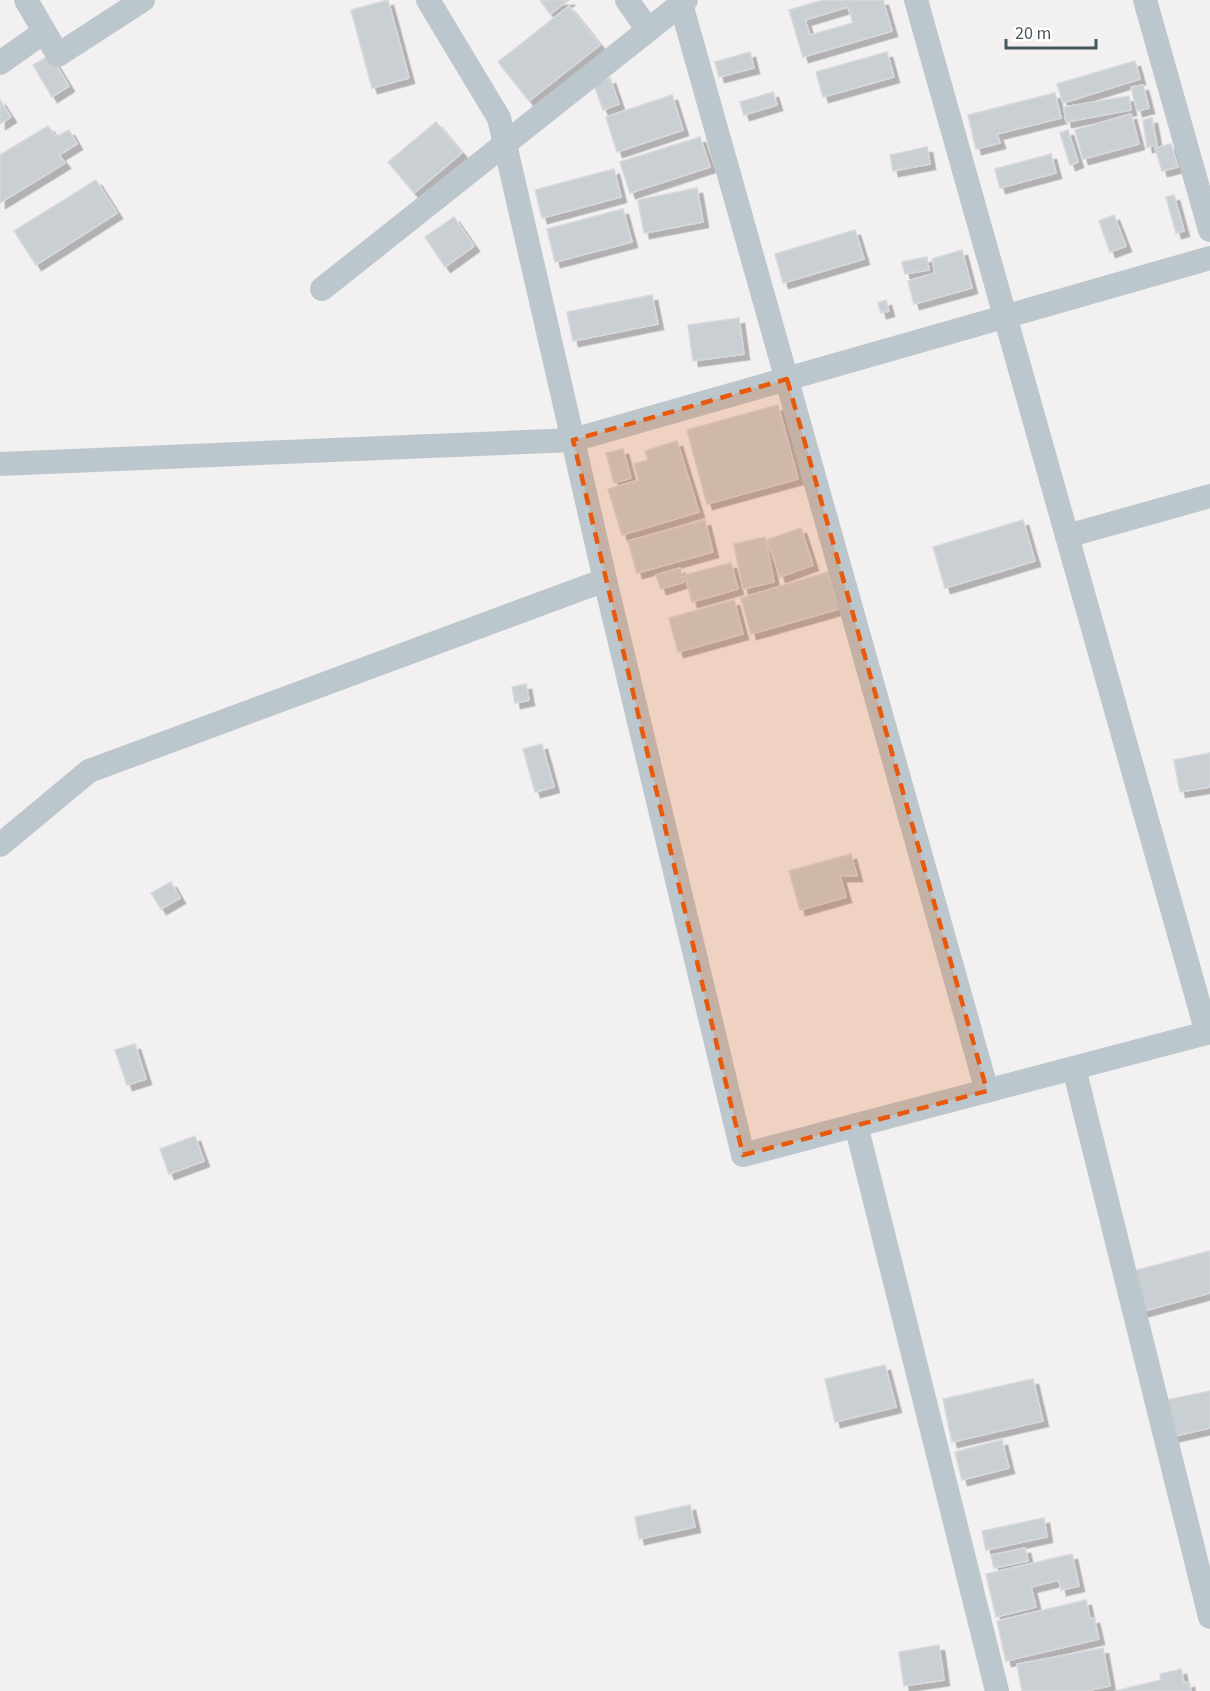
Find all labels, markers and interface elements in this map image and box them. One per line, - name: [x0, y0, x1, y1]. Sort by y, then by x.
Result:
- scale bar: [1006, 12, 1096, 50]
- text: 20 m: [1015, 21, 1051, 46]

